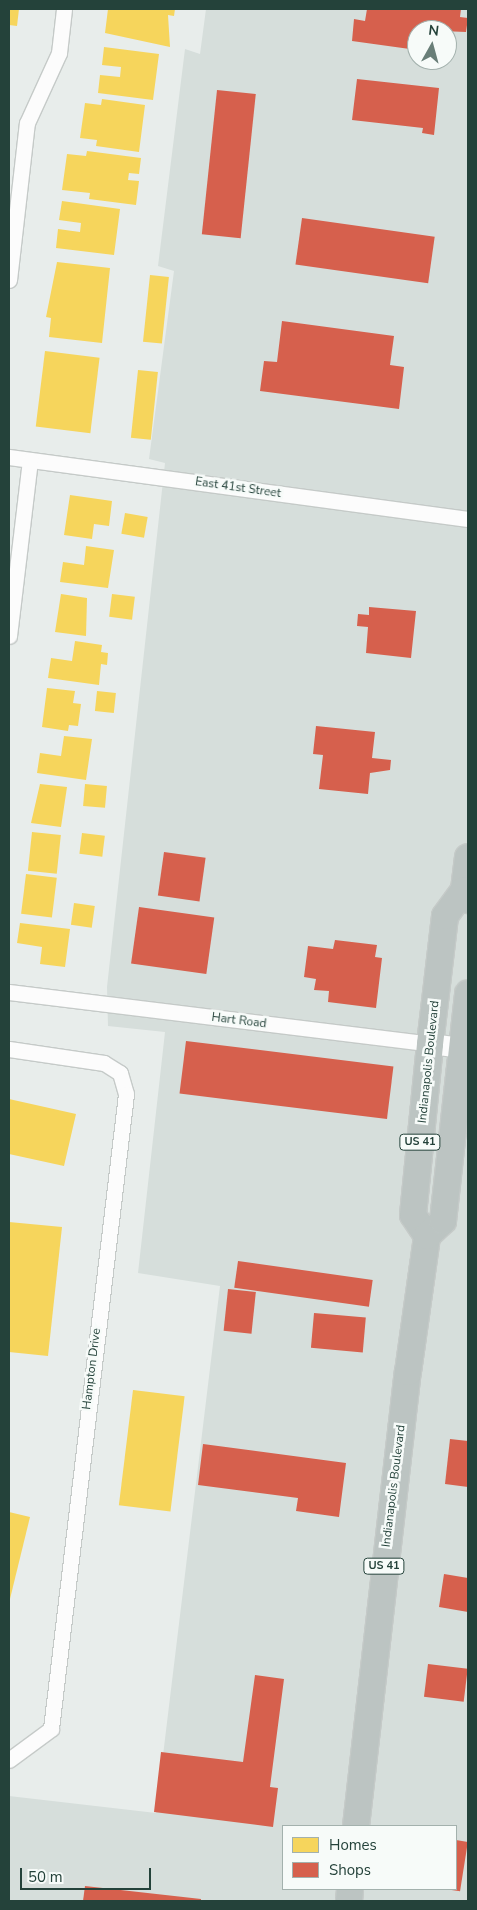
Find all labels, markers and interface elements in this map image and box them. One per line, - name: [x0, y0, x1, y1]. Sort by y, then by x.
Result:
- north arrow: [407, 20, 457, 70]
- text: N: [427, 21, 440, 41]
- street label: East 41st Street: [194, 475, 282, 501]
- street label: Indianapolis Boulevard: [415, 1000, 443, 1124]
- street label: Hart Road: [211, 1010, 267, 1032]
- road number: US 41: [399, 1134, 441, 1150]
- street label: Hampton Drive: [80, 1327, 104, 1411]
- street label: Indianapolis Boulevard: [379, 1424, 409, 1548]
- road number: US 41: [363, 1558, 405, 1574]
- legend: [282, 1825, 457, 1890]
- text: Homes: [329, 1835, 377, 1855]
- scale bar: [22, 1858, 154, 1890]
- text: Shops: [329, 1860, 371, 1880]
- text: 50 m: [28, 1867, 63, 1887]

